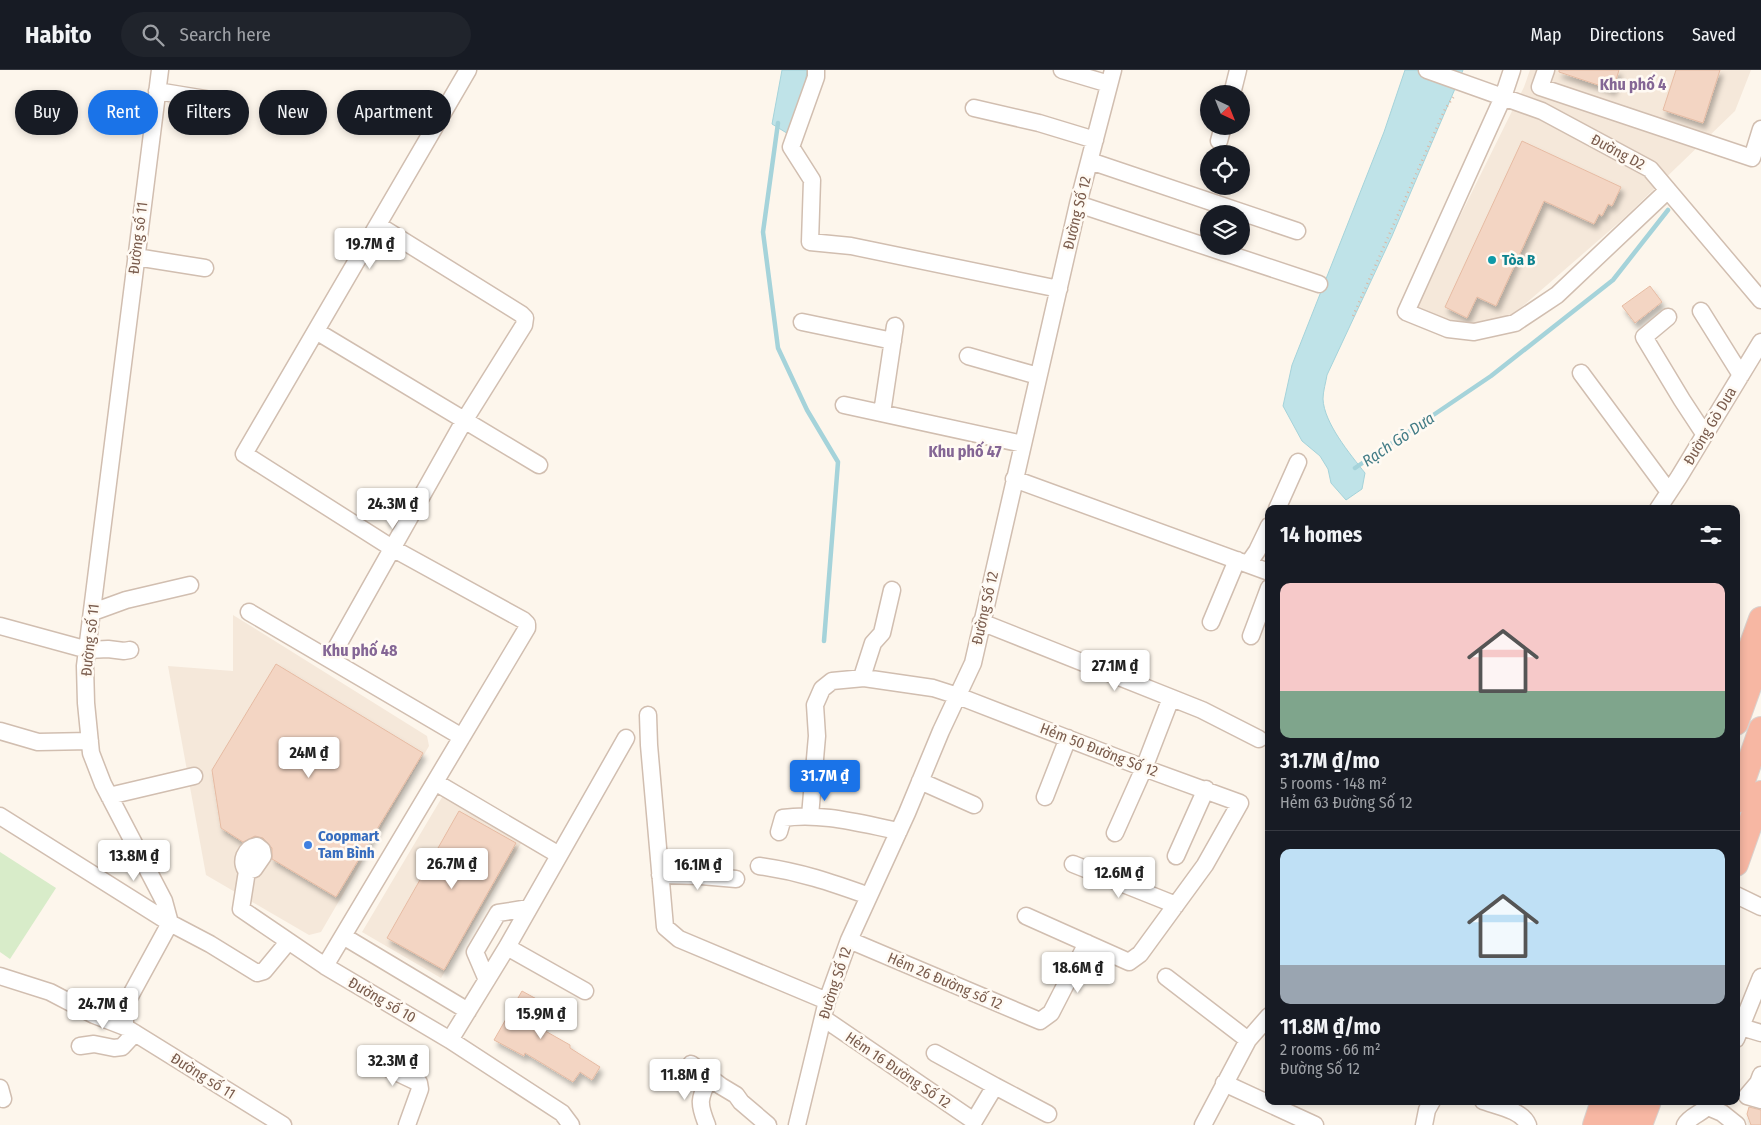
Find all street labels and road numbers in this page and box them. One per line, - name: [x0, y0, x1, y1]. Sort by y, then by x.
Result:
- street label: Đường D2: [1588, 130, 1648, 174]
- street label: Đường Số 12: [1059, 174, 1095, 251]
- street label: Đường số 11: [125, 201, 151, 275]
- street label: Đường Gò Dưa: [1680, 384, 1740, 468]
- street label: Đường Số 12: [968, 569, 1002, 646]
- street label: Đường số 11: [77, 603, 103, 677]
- street label: Hẻm 50 Đường Số 12: [1038, 719, 1161, 781]
- street label: Đường Số 12: [815, 944, 855, 1021]
- street label: Hẻm 26 Đường số 12: [885, 949, 1005, 1013]
- street label: Đường số 10: [345, 973, 419, 1027]
- street label: Hẻm 16 Đường Số 12: [842, 1028, 954, 1112]
- street label: Đường số 11: [167, 1049, 239, 1103]

